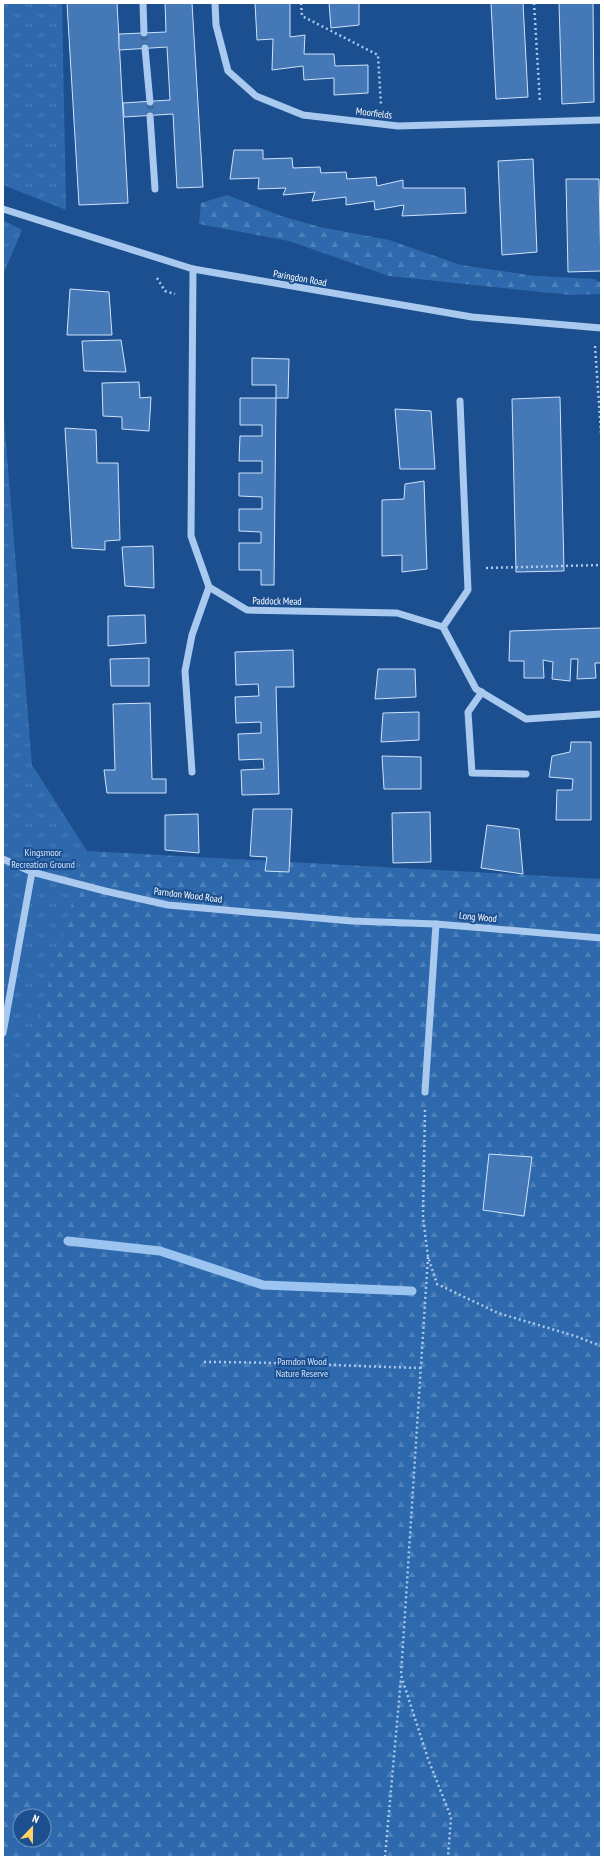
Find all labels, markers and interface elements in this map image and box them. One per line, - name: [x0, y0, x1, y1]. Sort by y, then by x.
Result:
- street label: Moorfields: [355, 104, 393, 122]
- street label: Paringdon Road: [272, 267, 328, 289]
- street label: Paddock Mead: [252, 594, 302, 608]
- park label: Kingsmoor Recreation Ground: [11, 846, 75, 871]
- street label: Parndon Wood Road: [153, 884, 223, 906]
- street label: Long Wood: [458, 909, 498, 925]
- park label: Parndon Wood Nature Reserve: [276, 1355, 328, 1380]
- north arrow: [12, 1808, 52, 1848]
- text: N: [30, 1811, 41, 1826]

